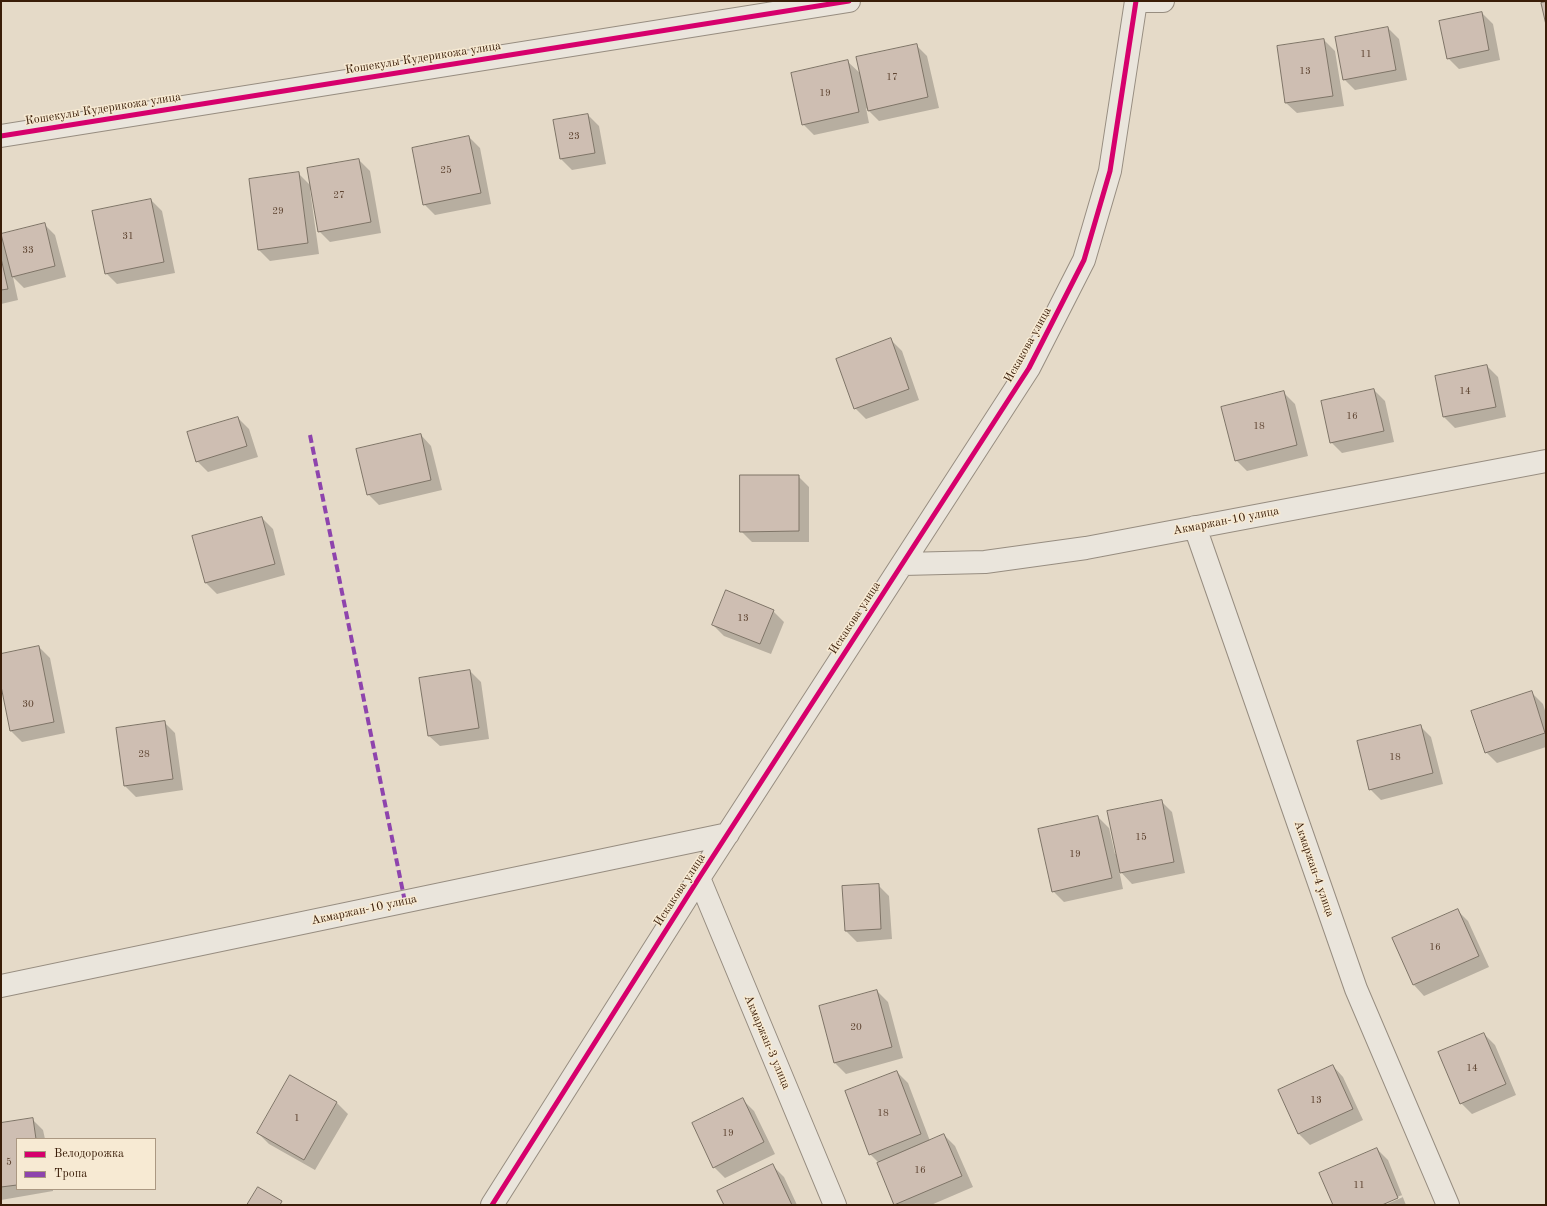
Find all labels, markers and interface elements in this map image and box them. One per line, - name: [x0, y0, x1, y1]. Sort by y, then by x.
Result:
- street label: Кошекулы Кудерикожа улица: [344, 39, 502, 77]
- house number: 11: [1360, 48, 1372, 60]
- house number: 13: [1299, 65, 1311, 77]
- house number: 17: [886, 71, 898, 83]
- house number: 19: [819, 87, 831, 99]
- street label: Кошекулы Кудерикожа улица: [24, 90, 182, 128]
- house number: 23: [568, 130, 580, 142]
- house number: 25: [440, 164, 452, 176]
- house number: 27: [333, 189, 345, 201]
- house number: 29: [272, 205, 284, 217]
- house number: 31: [122, 230, 134, 242]
- house number: 33: [22, 244, 34, 256]
- street label: Искакова улица: [1001, 305, 1055, 385]
- house number: 14: [1459, 385, 1471, 397]
- house number: 16: [1346, 410, 1358, 422]
- house number: 18: [1253, 420, 1265, 432]
- street label: Акмаржан-10 улица: [1172, 504, 1280, 538]
- street label: Искакова улица: [826, 579, 884, 657]
- house number: 13: [737, 612, 749, 624]
- house number: 30: [22, 698, 34, 710]
- house number: 28: [138, 748, 150, 760]
- house number: 18: [1389, 751, 1401, 763]
- street label: Акмаржан-4 улица: [1291, 819, 1337, 919]
- house number: 15: [1135, 831, 1147, 843]
- house number: 19: [1069, 848, 1081, 860]
- street label: Искакова улица: [651, 851, 709, 929]
- street label: Акмаржан-10 улица: [310, 892, 418, 928]
- house number: 16: [1429, 941, 1441, 953]
- street label: Акмаржан-3 улица: [741, 993, 793, 1091]
- house number: 20: [850, 1021, 862, 1033]
- house number: 14: [1466, 1062, 1478, 1074]
- house number: 13: [1310, 1094, 1322, 1106]
- house number: 18: [877, 1107, 889, 1119]
- house number: 1: [294, 1112, 300, 1124]
- house number: 19: [722, 1127, 734, 1139]
- legend: [16, 1138, 156, 1190]
- text: Велодорожка: [54, 1148, 124, 1160]
- house number: 5: [6, 1156, 12, 1168]
- house number: 16: [914, 1164, 926, 1176]
- text: Тропа: [54, 1168, 87, 1180]
- house number: 11: [1353, 1179, 1365, 1191]

